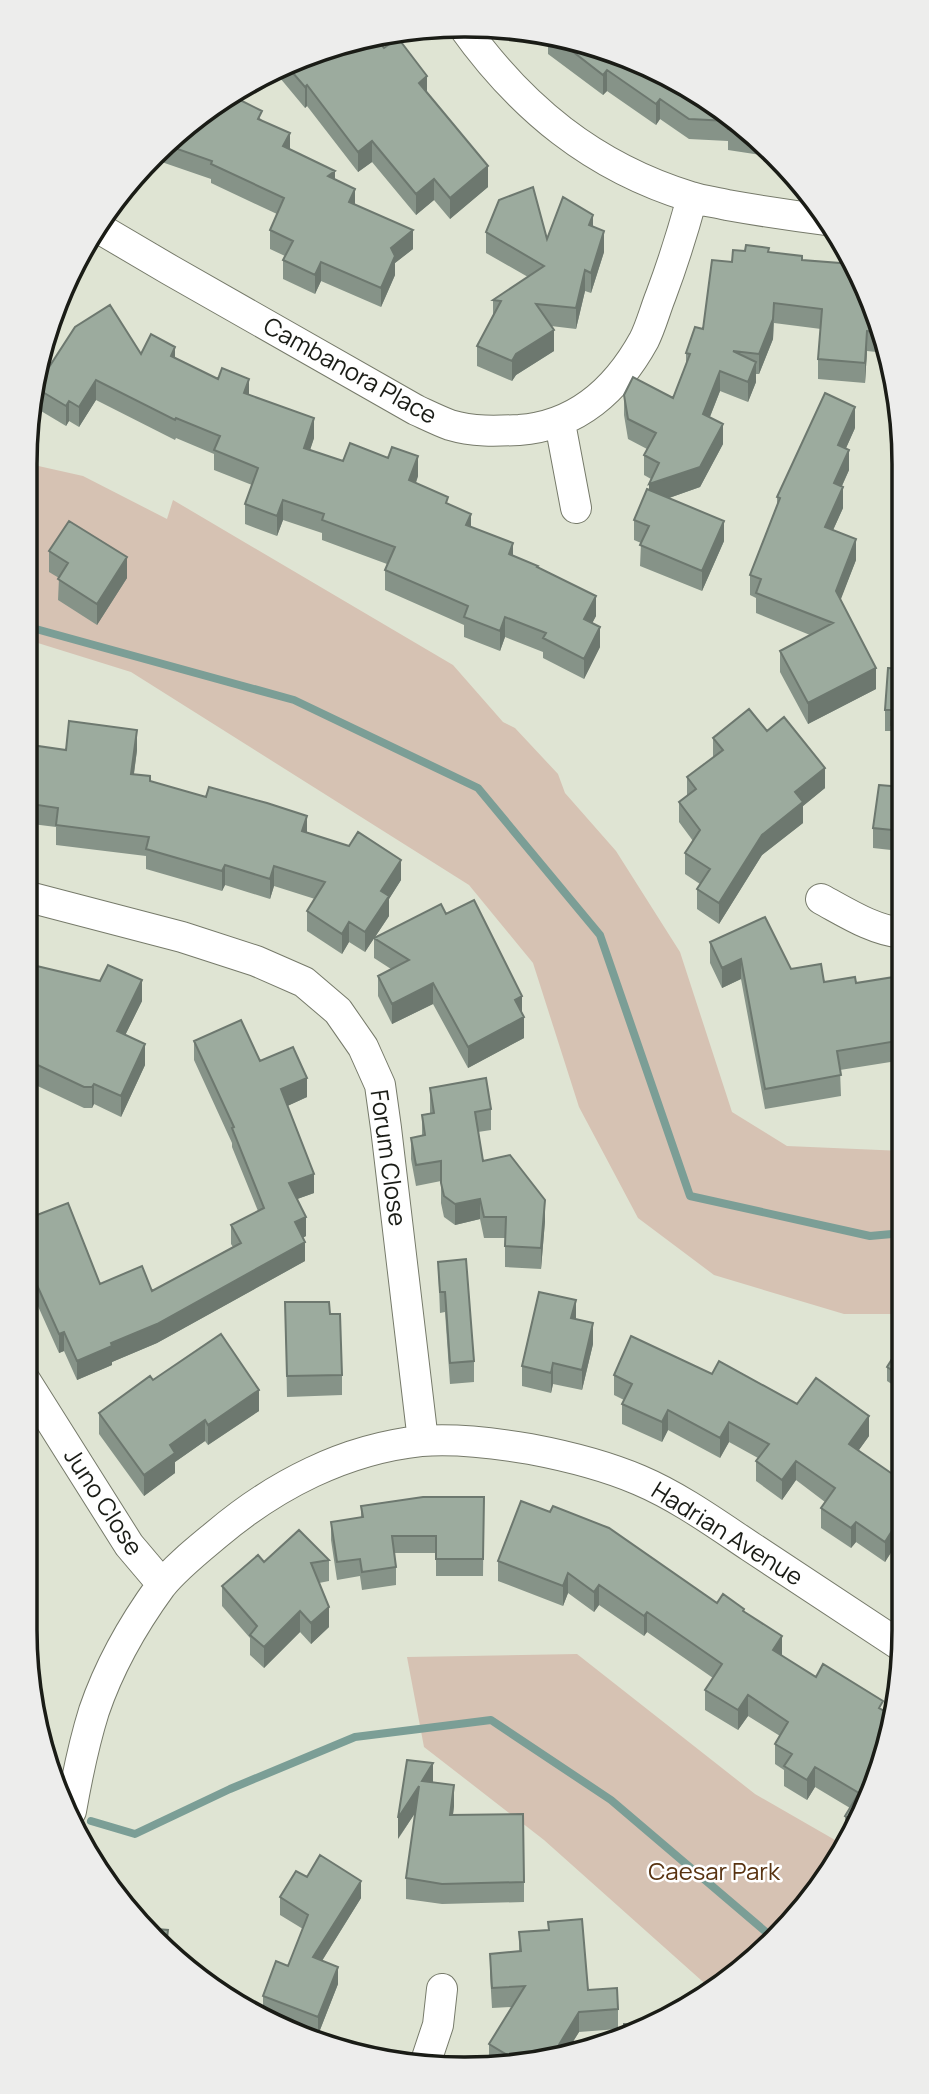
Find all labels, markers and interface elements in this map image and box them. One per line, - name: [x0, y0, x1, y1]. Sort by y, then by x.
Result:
- street label: Cambanora Place: [258, 308, 443, 431]
- street label: Forum Close: [364, 1087, 415, 1228]
- street label: Juno Close: [57, 1441, 151, 1561]
- street label: Hadrian Avenue: [646, 1473, 810, 1593]
- park label: Caesar Park: [648, 1854, 781, 1887]

